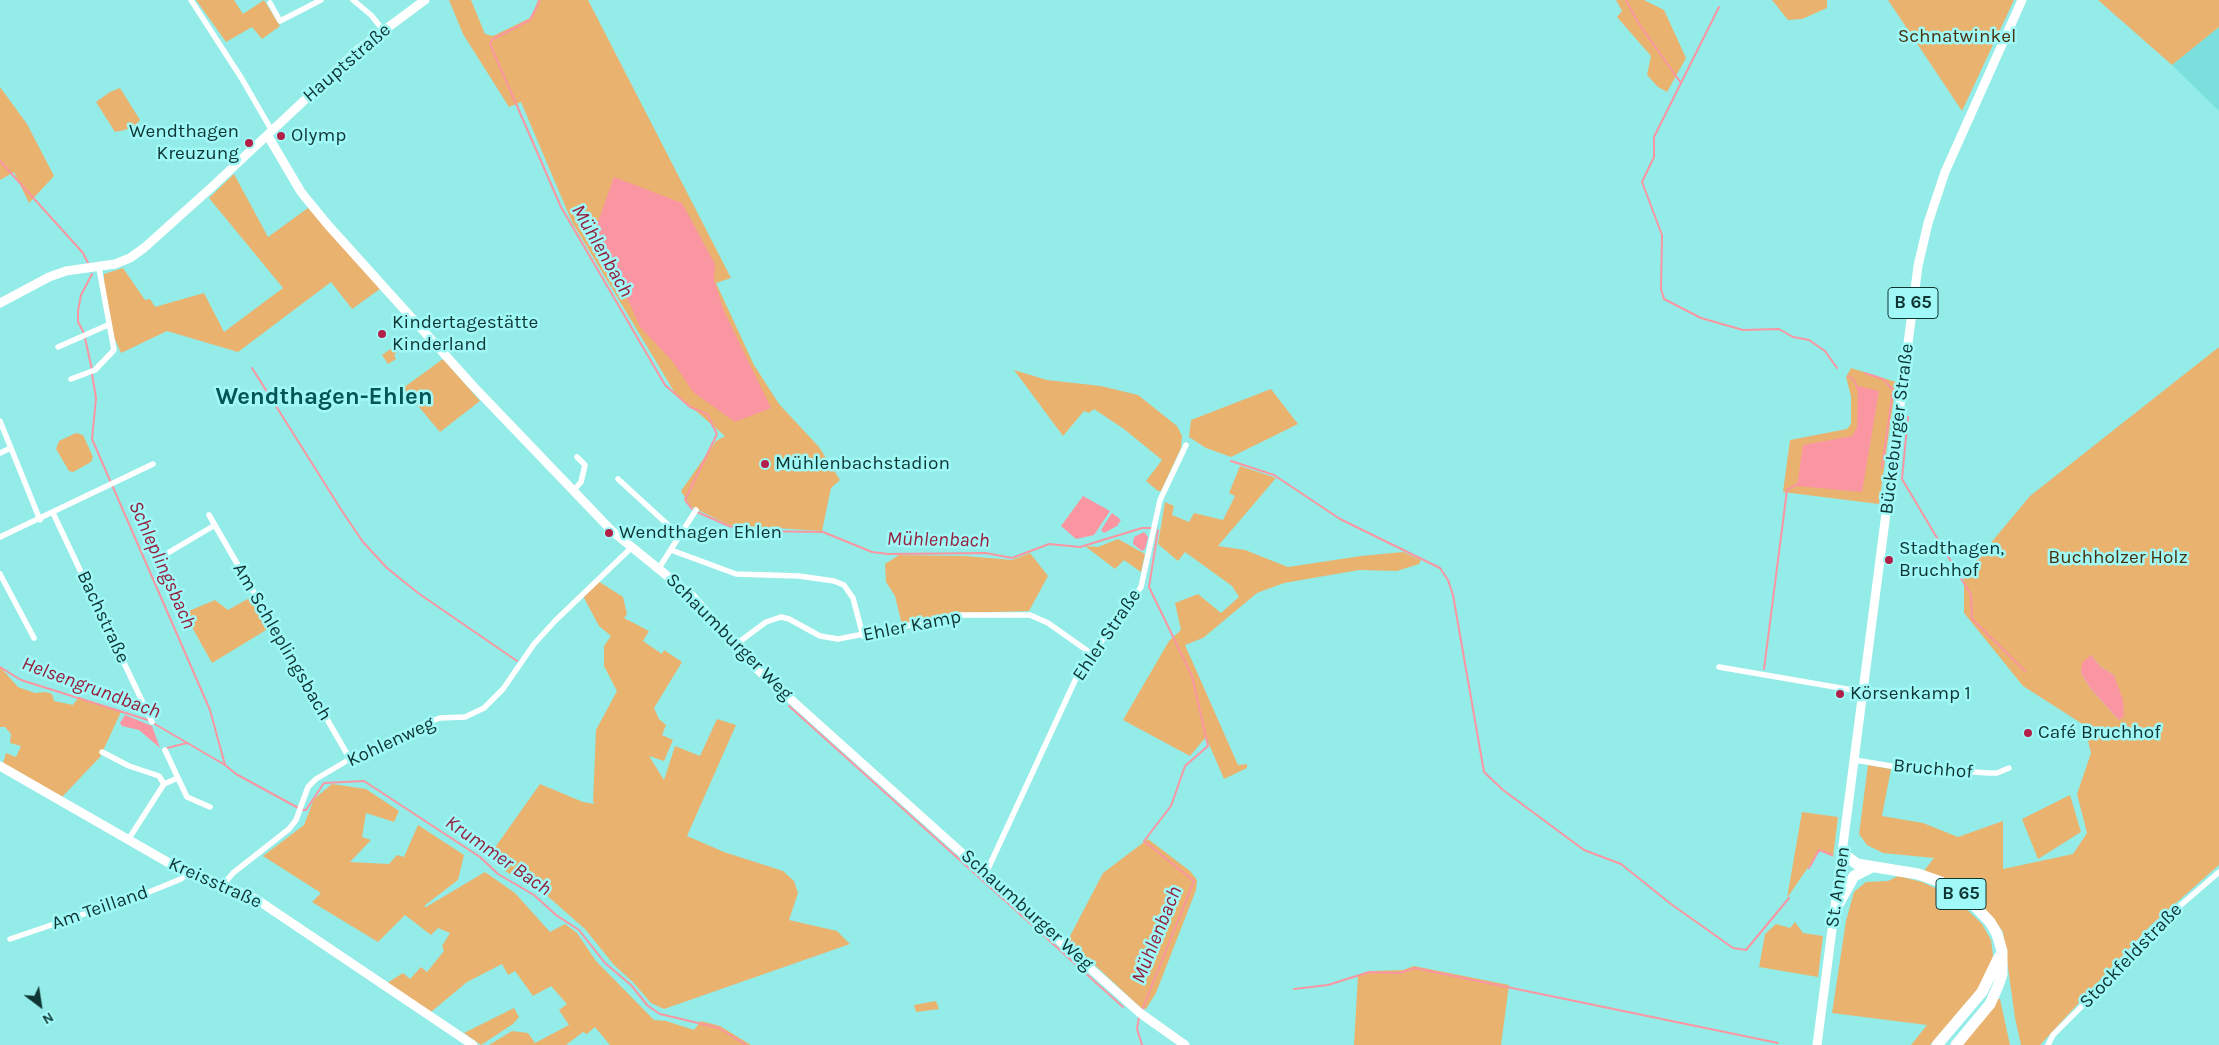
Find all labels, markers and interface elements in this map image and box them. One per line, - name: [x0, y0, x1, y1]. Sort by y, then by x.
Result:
- street label: Hauptstraße: [298, 19, 396, 107]
- park label: Schnatwinkel: [1898, 26, 2016, 48]
- place label: Wendthagen Kreuzung: [129, 121, 239, 165]
- place label: Olymp: [291, 125, 346, 147]
- marker: Olymp: [275, 130, 287, 142]
- marker: Wendthagen Kreuzung: [243, 137, 255, 149]
- water label: Mühlenbach: [566, 200, 638, 302]
- road number: B 65: [1888, 288, 1938, 318]
- place label: Kindertagestätte Kinderland: [392, 312, 538, 356]
- marker: Kindertagestätte Kinderland: [376, 328, 388, 340]
- street label: Bückeburger Straße: [1875, 342, 1919, 516]
- district label: Wendthagen-Ehlen: [215, 383, 433, 411]
- place label: Mühlenbachstadion: [775, 453, 950, 475]
- marker: Mühlenbachstadion: [759, 458, 771, 470]
- water label: Schleplingsbach: [123, 497, 201, 633]
- place label: Wendthagen Ehlen: [619, 522, 782, 544]
- marker: Wendthagen Ehlen: [603, 527, 615, 539]
- water label: Mühlenbach: [886, 527, 990, 553]
- place label: Stadthagen, Bruchhof: [1899, 538, 2004, 582]
- park label: Buchholzer Holz: [2048, 547, 2188, 569]
- marker: Stadthagen, Bruchhof: [1883, 554, 1895, 566]
- street label: Am Schleplingsbach: [228, 559, 336, 725]
- street label: Bachstraße: [72, 567, 134, 667]
- street label: Schaumburger Weg: [661, 569, 797, 705]
- street label: Ehler Straße: [1068, 585, 1146, 685]
- street label: Ehler Kamp: [861, 605, 963, 647]
- water label: Helsengrundbach: [18, 652, 164, 724]
- place label: Körsenkamp 1: [1850, 683, 1971, 705]
- marker: Körsenkamp 1: [1834, 688, 1846, 700]
- street label: Kohlenweg: [344, 712, 438, 772]
- place label: Café Bruchhof: [2038, 722, 2161, 744]
- marker: Café Bruchhof: [2022, 727, 2034, 739]
- street label: Bruchhof: [1892, 754, 1974, 784]
- water label: Krummer Bach: [440, 811, 556, 901]
- street label: Schaumburger Weg: [956, 844, 1098, 976]
- street label: St. Annen: [1821, 845, 1855, 929]
- street label: Kreisstraße: [165, 852, 265, 914]
- road number: B 65: [1936, 879, 1986, 910]
- street label: Am Teilland: [49, 881, 151, 935]
- water label: Mühlenbach: [1127, 883, 1187, 987]
- street label: Stockfeldstraße: [2075, 898, 2187, 1014]
- north arrow: [15, 980, 65, 1030]
- text: N: [39, 1008, 57, 1028]

